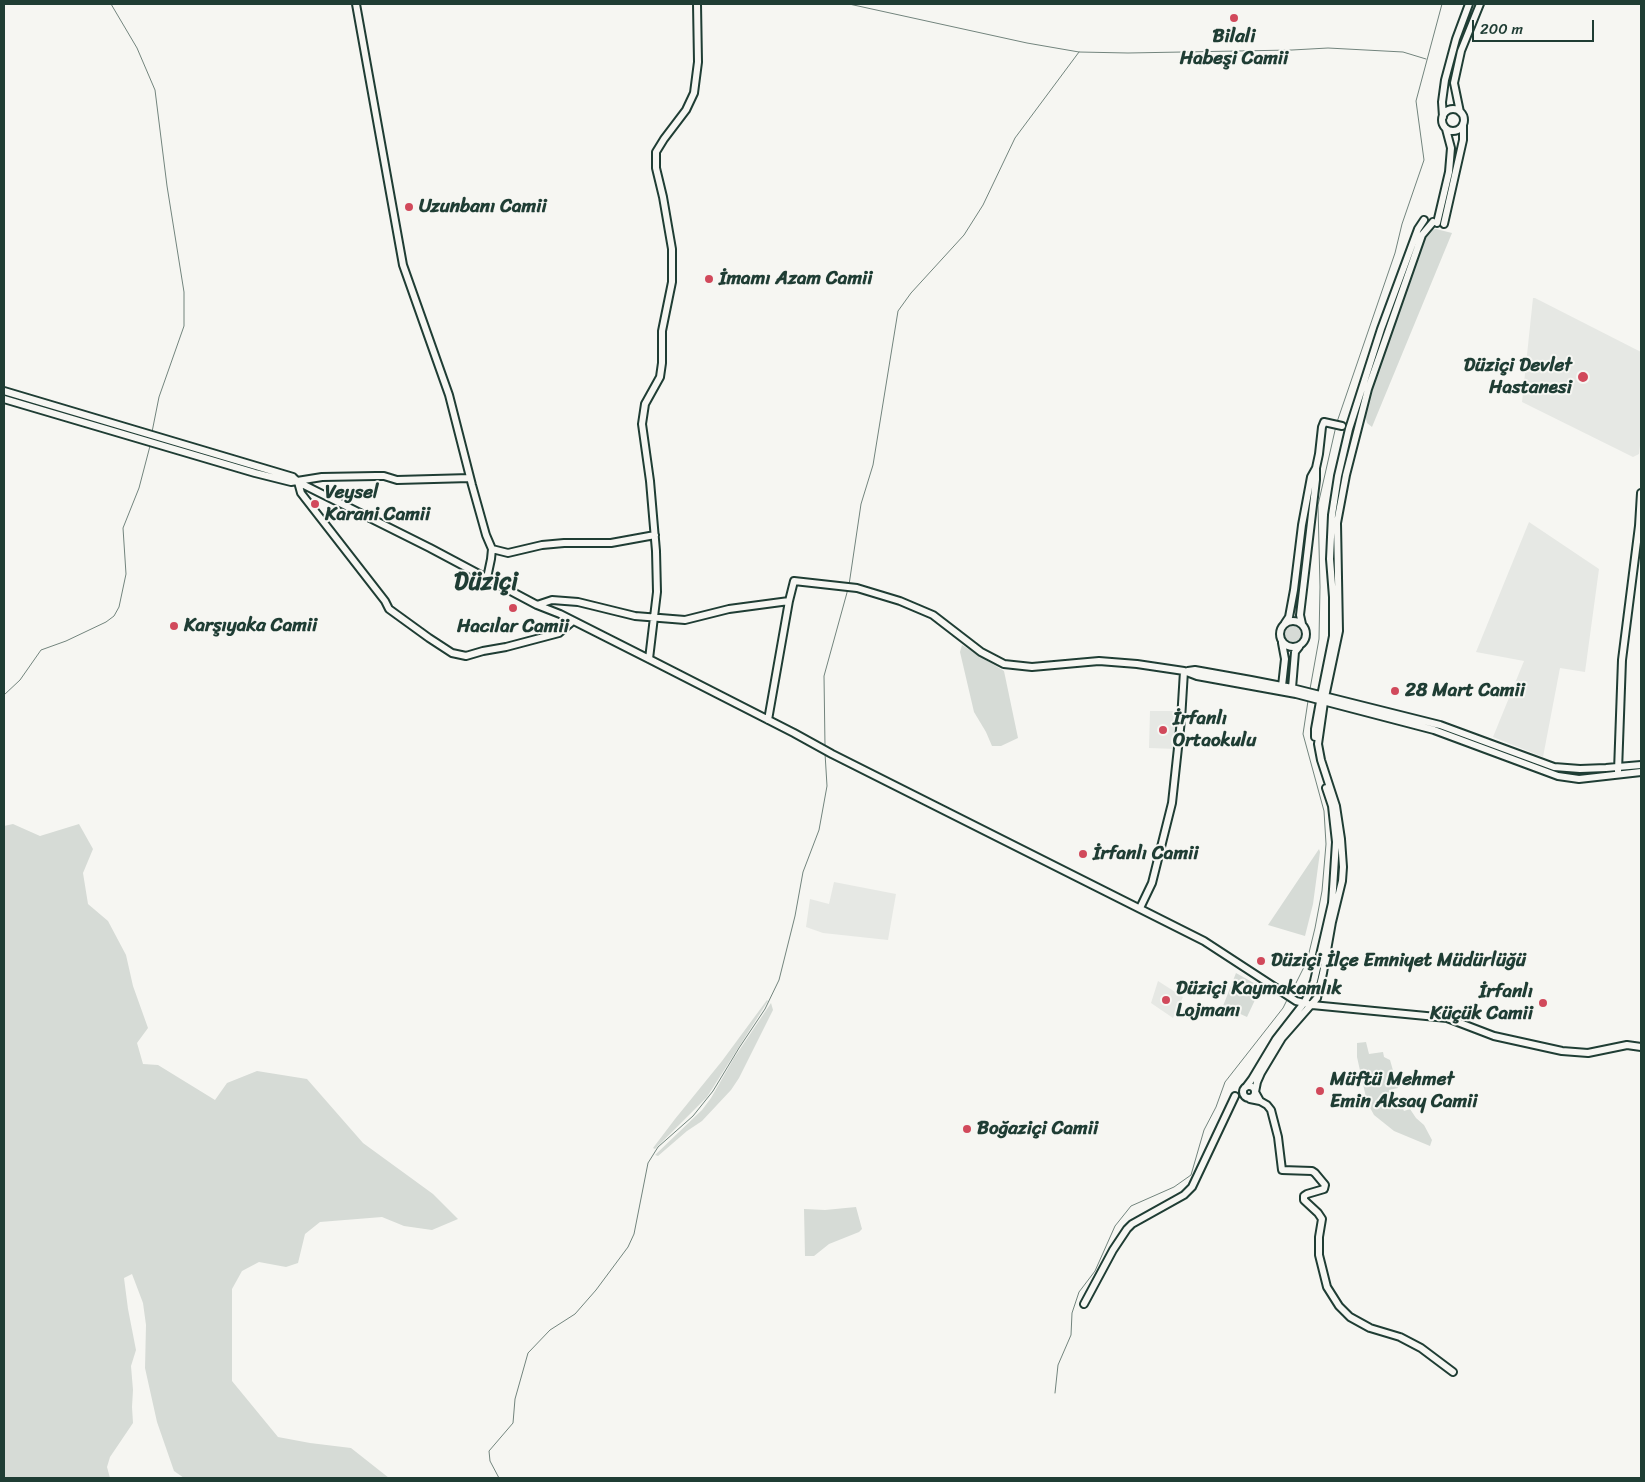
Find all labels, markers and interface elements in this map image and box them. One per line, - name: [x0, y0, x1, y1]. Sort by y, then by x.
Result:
- scale bar: [1475, 10, 1598, 42]
- marker: Bilali Habeşi Camii: [1228, 12, 1240, 24]
- text: 200 m: [1480, 16, 1523, 42]
- place label: Bilali Habeşi Camii: [1180, 26, 1288, 70]
- place label: Uzunbanı Camii: [419, 196, 547, 218]
- marker: Uzunbanı Camii: [403, 201, 415, 213]
- place label: İmamı Azam Camii: [719, 268, 872, 290]
- marker: İmamı Azam Camii: [703, 273, 715, 285]
- place label: Düziçi Devlet Hastanesi: [1464, 355, 1572, 399]
- marker: Düziçi Devlet Hastanesi: [1576, 370, 1590, 384]
- place label: Veysel Karani Camii: [325, 482, 430, 526]
- marker: Veysel Karani Camii: [309, 498, 321, 510]
- district label: Düziçi: [454, 569, 518, 597]
- marker: Hacılar Camii: [507, 602, 519, 614]
- place label: Karşıyaka Camii: [184, 615, 317, 637]
- place label: Hacılar Camii: [457, 616, 569, 638]
- marker: Karşıyaka Camii: [168, 620, 180, 632]
- place label: 28 Mart Camii: [1405, 680, 1525, 702]
- marker: 28 Mart Camii: [1389, 685, 1401, 697]
- place label: İrfanlı Ortaokulu: [1173, 708, 1256, 752]
- marker: İrfanlı Ortaokulu: [1157, 724, 1169, 736]
- place label: İrfanlı Camii: [1093, 843, 1198, 865]
- marker: İrfanlı Camii: [1077, 848, 1089, 860]
- place label: Düziçi İlçe Emniyet Müdürlüğü: [1271, 950, 1526, 972]
- marker: Düziçi İlçe Emniyet Müdürlüğü: [1255, 955, 1267, 967]
- place label: Düziçi Kaymakamlık Lojmanı: [1176, 978, 1342, 1022]
- place label: İrfanlı Küçük Camii: [1430, 981, 1533, 1025]
- marker: Düziçi Kaymakamlık Lojmanı: [1160, 994, 1172, 1006]
- marker: İrfanlı Küçük Camii: [1537, 997, 1549, 1009]
- place label: Müftü Mehmet Emin Aksay Camii: [1330, 1069, 1478, 1113]
- marker: Müftü Mehmet Emin Aksay Camii: [1314, 1085, 1326, 1097]
- place label: Boğaziçi Camii: [977, 1118, 1098, 1140]
- marker: Boğaziçi Camii: [961, 1123, 973, 1135]

